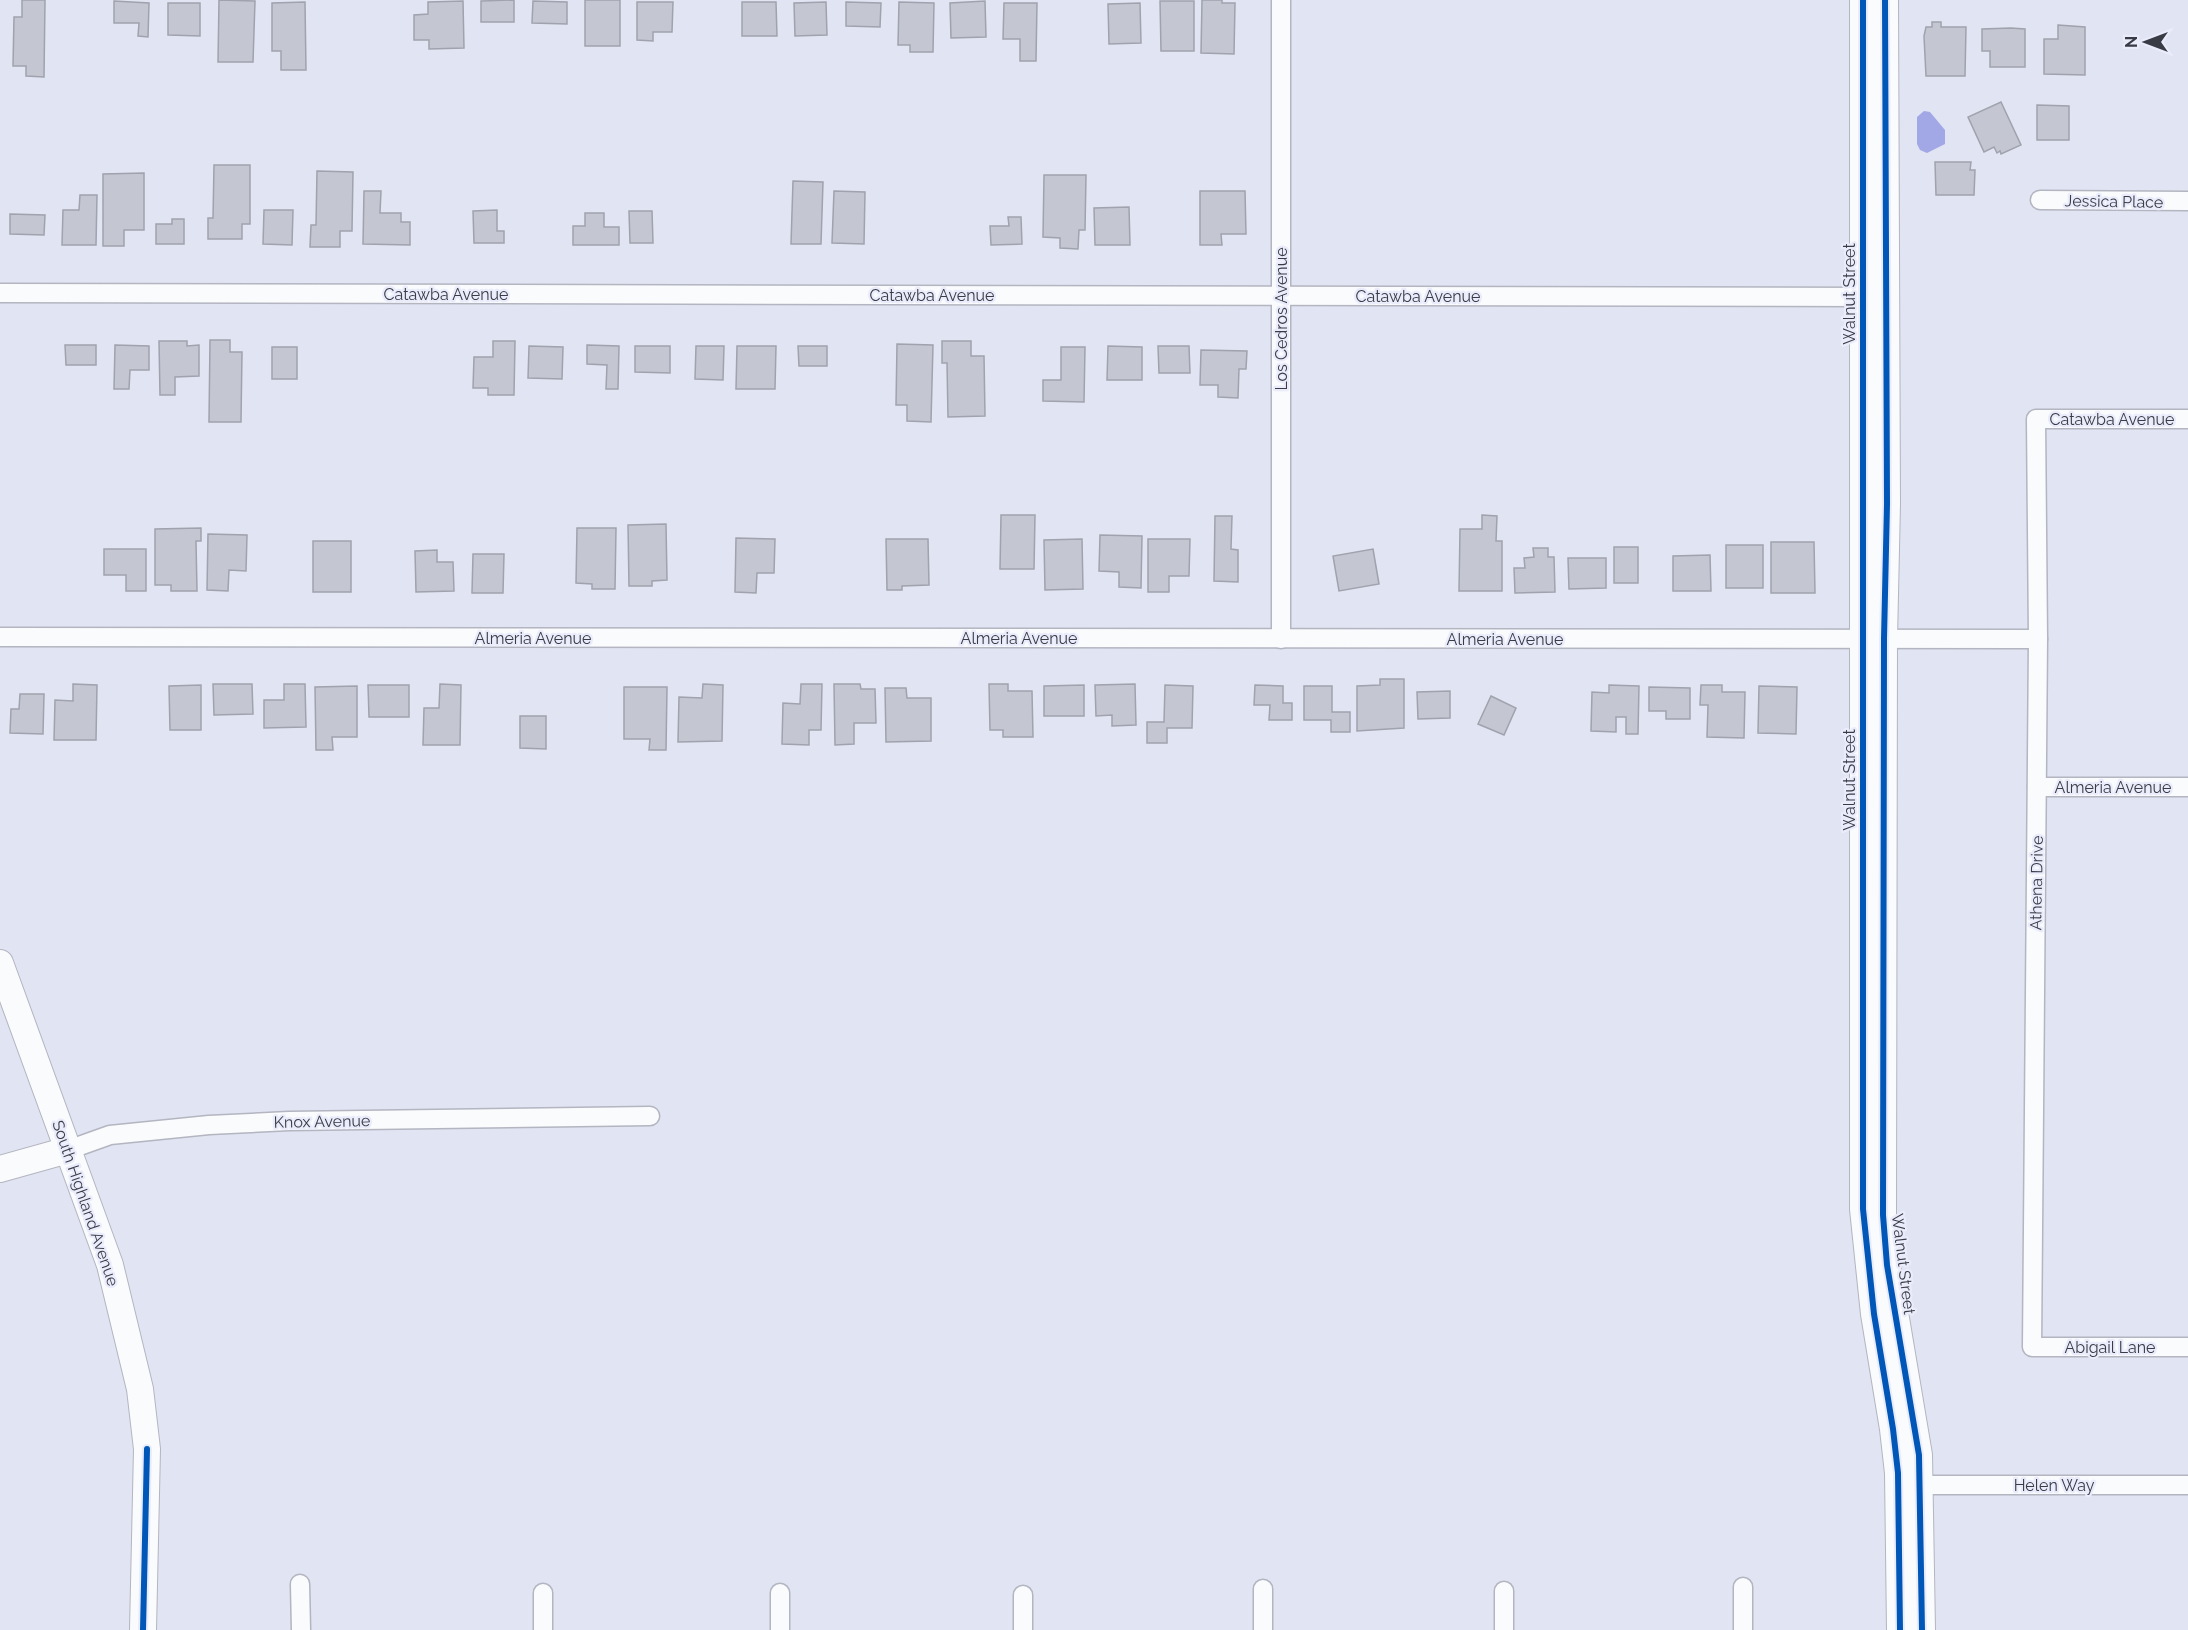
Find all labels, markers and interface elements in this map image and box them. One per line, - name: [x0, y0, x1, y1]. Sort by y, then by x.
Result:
- north arrow: [2116, 12, 2176, 72]
- text: N: [2122, 36, 2141, 48]
- street label: Jessica Place: [2065, 191, 2163, 212]
- street label: Walnut Street: [1840, 243, 1859, 345]
- street label: Los Cedros Avenue: [1272, 247, 1291, 391]
- street label: Catawba Avenue: [384, 285, 508, 304]
- street label: Catawba Avenue: [870, 286, 994, 305]
- street label: Catawba Avenue: [1356, 287, 1480, 306]
- street label: Catawba Avenue: [2050, 410, 2174, 429]
- street label: Almeria Avenue: [475, 629, 591, 648]
- street label: Almeria Avenue: [961, 629, 1077, 648]
- street label: Almeria Avenue: [1447, 630, 1563, 649]
- street label: Walnut Street: [1840, 729, 1859, 831]
- street label: Almeria Avenue: [2055, 778, 2171, 797]
- street label: Athena Drive: [2026, 835, 2047, 931]
- street label: Knox Avenue: [274, 1111, 370, 1132]
- street label: South Highland Avenue: [48, 1118, 123, 1289]
- street label: Walnut Street: [1888, 1212, 1919, 1316]
- street label: Abigail Lane: [2065, 1338, 2156, 1357]
- street label: Helen Way: [2014, 1476, 2095, 1495]

